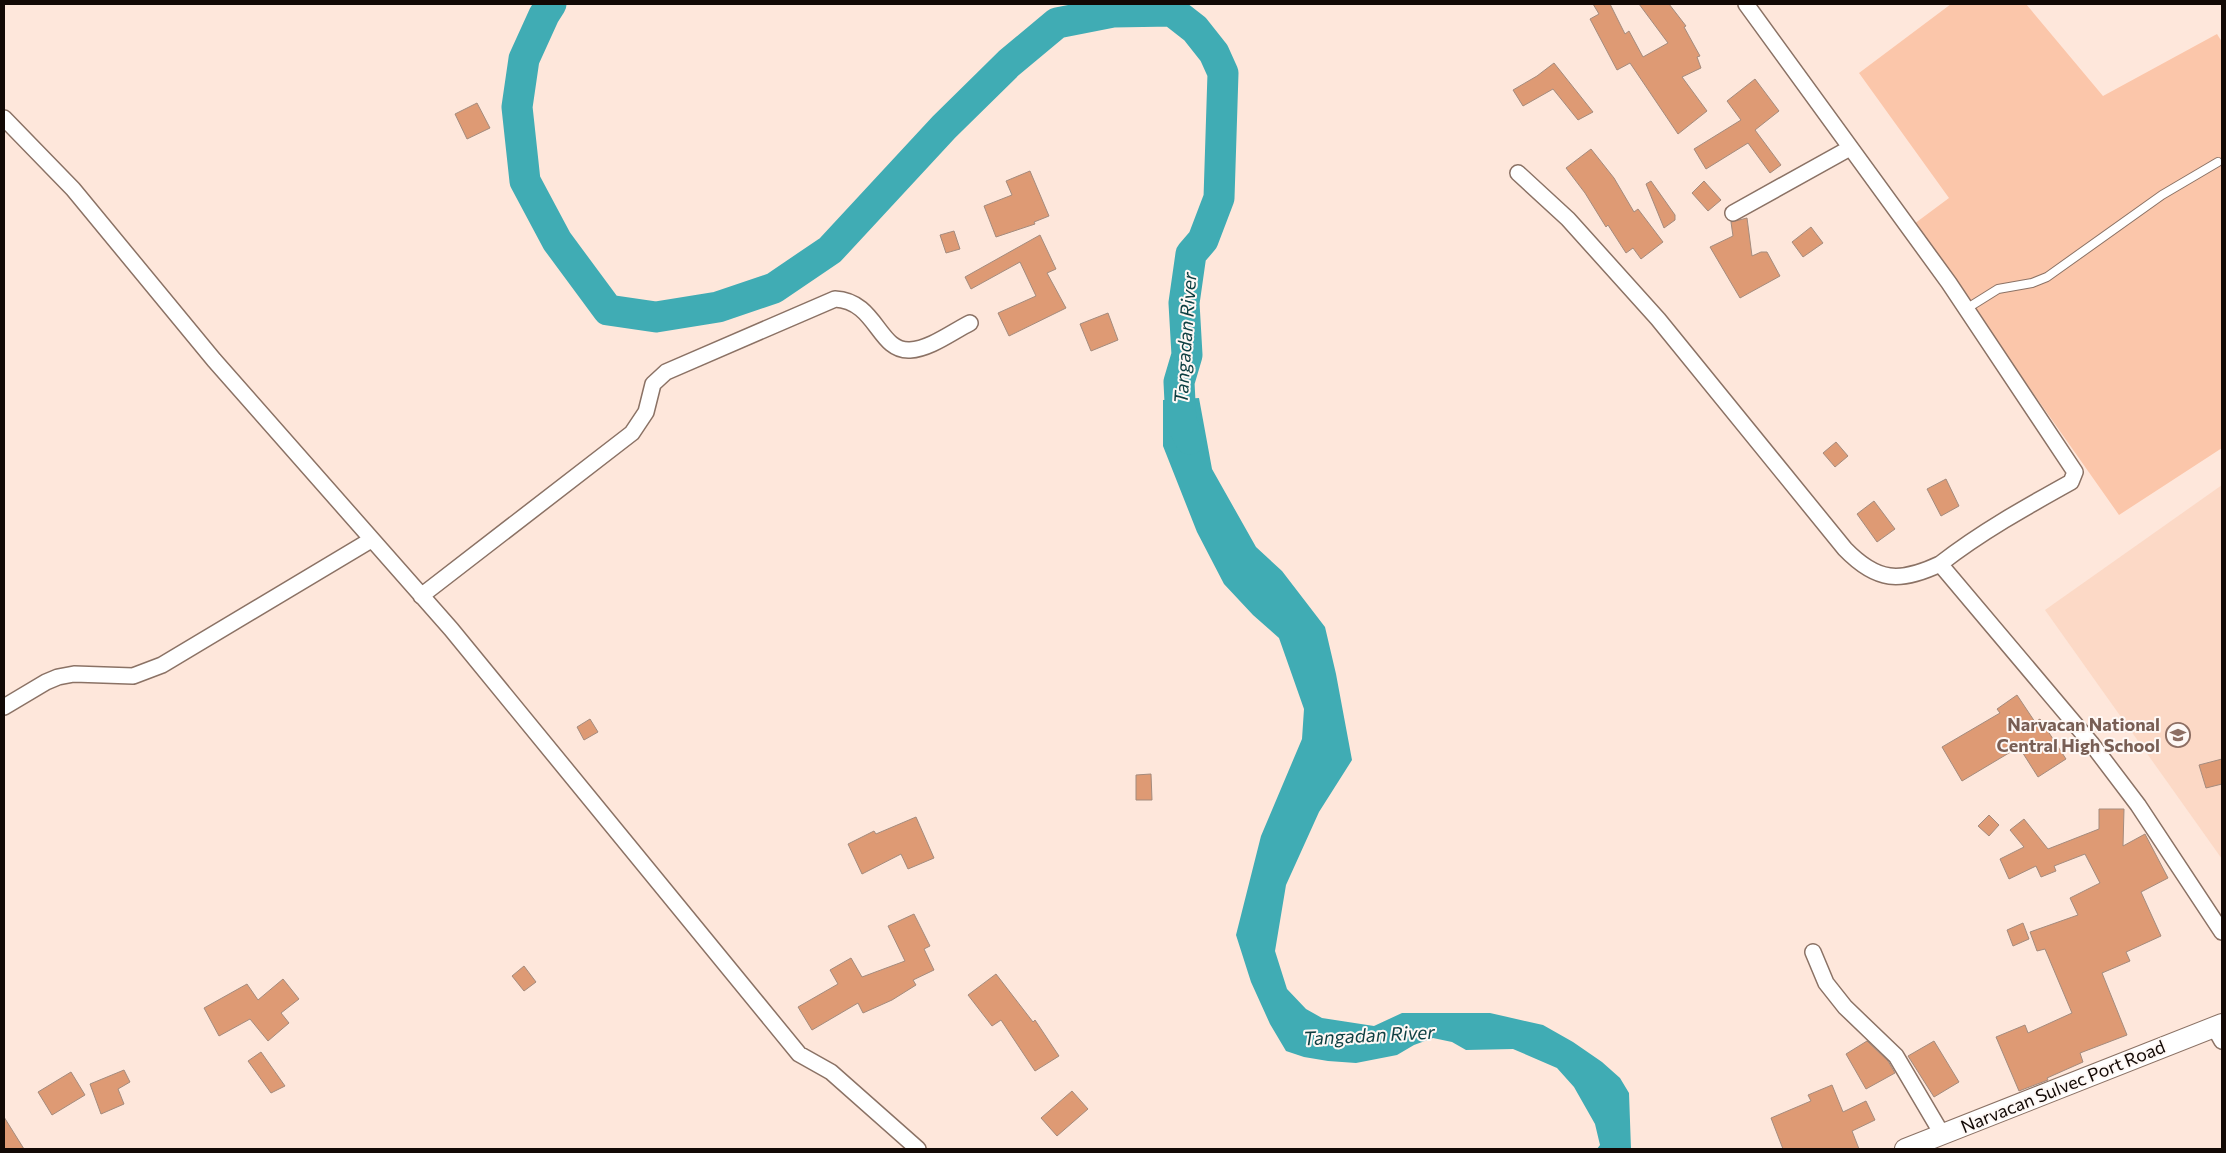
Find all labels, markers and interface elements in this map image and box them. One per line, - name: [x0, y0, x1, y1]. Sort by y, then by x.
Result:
- water label: Tangadan River: [1168, 270, 1201, 404]
- place label: Narvacan National Central High School: [1997, 713, 2160, 756]
- school or university icon: Narvacan National Central High School: [2165, 722, 2191, 748]
- water label: Tangadan River: [1303, 1019, 1437, 1049]
- street label: Narvacan Sulvec Port Road: [1957, 1035, 2168, 1137]

